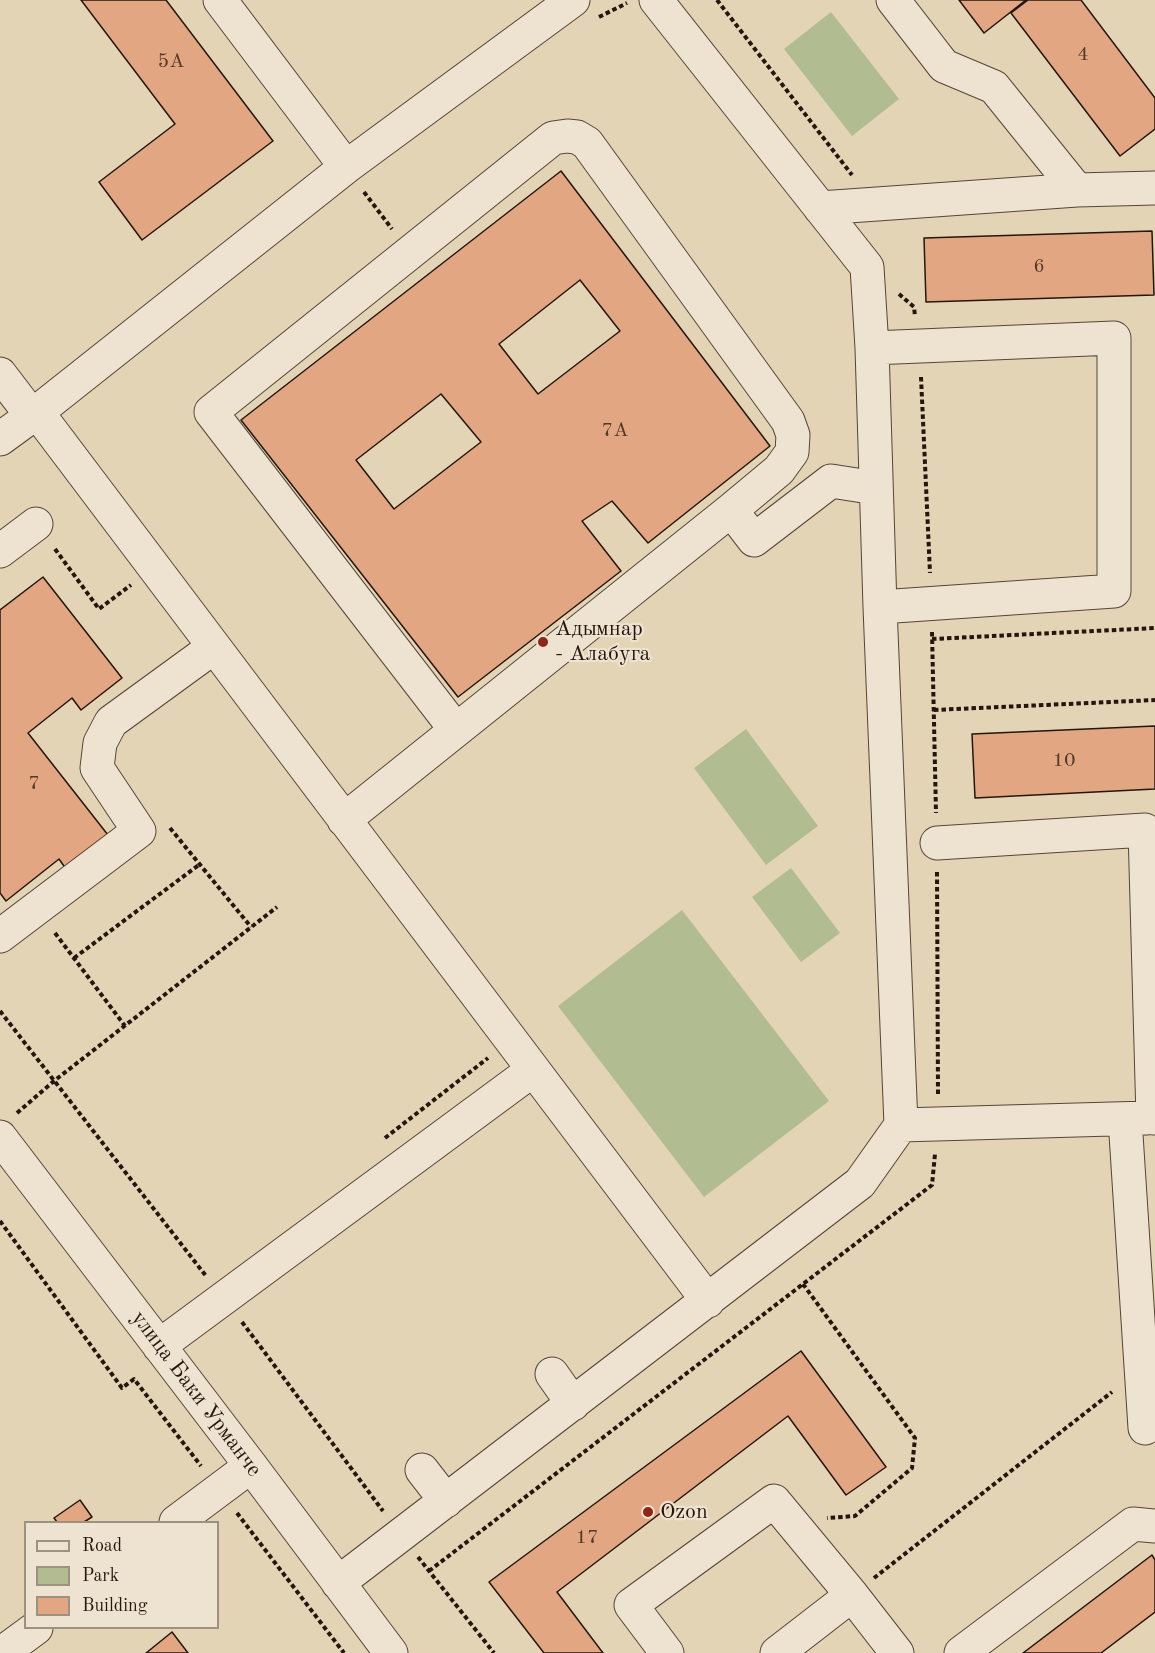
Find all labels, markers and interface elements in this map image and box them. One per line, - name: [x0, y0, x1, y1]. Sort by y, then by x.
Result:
- house number: 4: [1077, 43, 1089, 67]
- house number: 5А: [158, 50, 184, 74]
- house number: 6: [1033, 255, 1045, 279]
- house number: 7А: [602, 419, 628, 443]
- place label: Адымнар - Алабуга: [555, 616, 650, 668]
- marker: Адымнар - Алабуга: [536, 635, 550, 649]
- house number: 10: [1052, 749, 1076, 773]
- house number: 7: [28, 772, 40, 796]
- street label: улица Баки Урманче: [125, 1306, 267, 1482]
- place label: Ozon: [660, 1499, 708, 1525]
- marker: Ozon: [641, 1505, 655, 1519]
- legend: [24, 1521, 219, 1629]
- house number: 17: [575, 1526, 599, 1550]
- text: Road: [82, 1537, 122, 1555]
- text: Park: [82, 1567, 119, 1585]
- text: Building: [82, 1597, 147, 1615]

